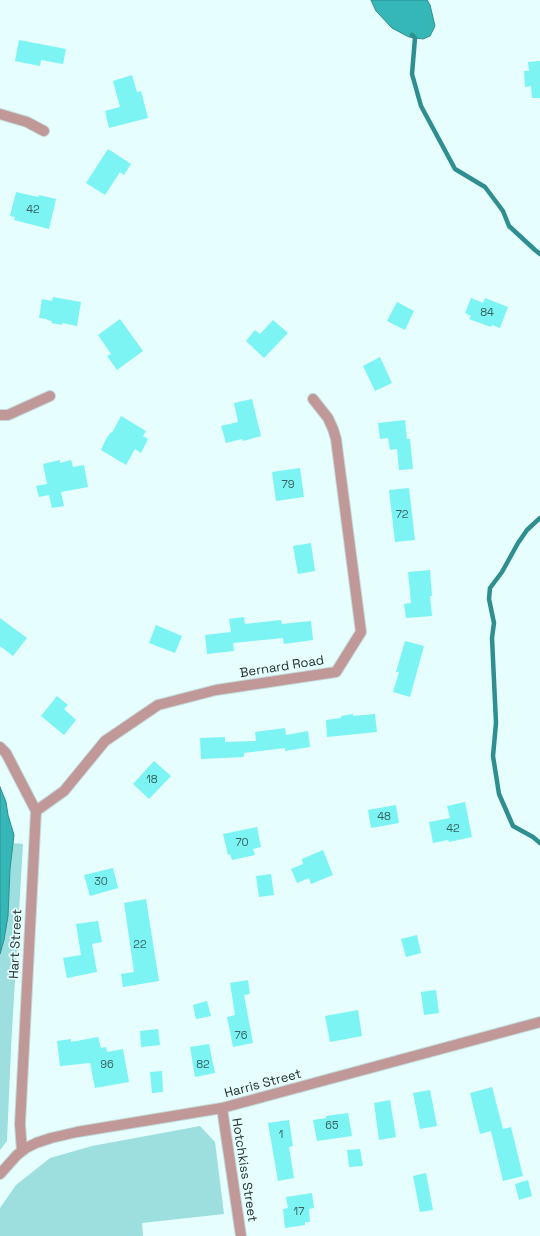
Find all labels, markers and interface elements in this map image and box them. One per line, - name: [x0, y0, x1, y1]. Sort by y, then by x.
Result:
- house number: 42: [26, 203, 40, 217]
- house number: 84: [480, 306, 494, 320]
- house number: 79: [282, 478, 294, 492]
- house number: 72: [396, 508, 408, 522]
- street label: Bernard Road: [239, 653, 325, 681]
- house number: 18: [146, 773, 158, 787]
- house number: 48: [377, 810, 391, 824]
- house number: 42: [446, 822, 460, 836]
- house number: 70: [235, 836, 249, 850]
- house number: 30: [94, 875, 108, 889]
- street label: Hart Street: [6, 909, 26, 979]
- house number: 22: [133, 938, 147, 952]
- house number: 76: [235, 1029, 247, 1043]
- house number: 96: [100, 1058, 114, 1072]
- house number: 82: [196, 1058, 210, 1072]
- street label: Harris Street: [223, 1066, 303, 1102]
- street label: Hotchkiss Street: [228, 1117, 260, 1223]
- house number: 65: [325, 1119, 339, 1133]
- house number: 1: [279, 1128, 283, 1142]
- house number: 17: [294, 1205, 304, 1219]

